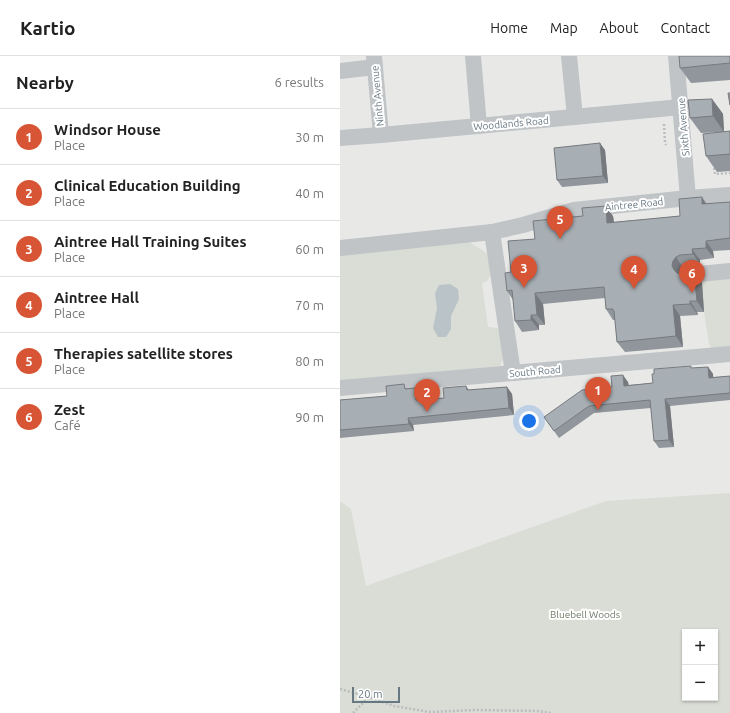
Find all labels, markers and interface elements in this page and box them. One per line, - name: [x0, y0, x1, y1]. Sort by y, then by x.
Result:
- text: Kartio: [20, 17, 76, 39]
- text: Home: [490, 20, 528, 36]
- text: Map: [550, 20, 578, 36]
- text: About: [600, 20, 639, 36]
- text: Contact: [661, 20, 710, 36]
- street label: Ninth Avenue: [369, 65, 386, 127]
- text: Nearby: [16, 73, 74, 92]
- text: 6 results: [274, 75, 324, 89]
- street label: Sixth Avenue: [675, 97, 692, 156]
- street label: Woodlands Road: [473, 115, 549, 132]
- text: Windsor House: [54, 121, 161, 138]
- text: 1: [25, 130, 33, 144]
- text: 30 m: [295, 130, 324, 144]
- text: Place: [54, 138, 85, 152]
- text: Clinical Education Building: [54, 177, 241, 194]
- text: 2: [25, 186, 33, 200]
- text: 40 m: [295, 186, 324, 200]
- text: Place: [54, 194, 85, 208]
- street label: Aintree Road: [604, 196, 664, 213]
- pin: 5: [547, 206, 573, 239]
- text: Aintree Hall Training Suites: [54, 233, 247, 250]
- text: 3: [25, 242, 33, 256]
- text: 60 m: [295, 242, 324, 256]
- text: Place: [54, 250, 85, 264]
- pin: 3: [511, 255, 537, 288]
- pin: 4: [621, 256, 647, 289]
- pin: 6: [679, 260, 705, 293]
- text: Aintree Hall: [54, 289, 139, 306]
- text: 4: [25, 298, 33, 312]
- text: 70 m: [295, 298, 324, 312]
- text: Place: [54, 306, 85, 320]
- text: Therapies satellite stores: [54, 345, 233, 362]
- text: 5: [25, 354, 33, 368]
- text: 80 m: [295, 354, 324, 368]
- text: Place: [54, 362, 85, 376]
- street label: South Road: [509, 364, 561, 379]
- pin: 1: [585, 377, 611, 410]
- pin: 2: [414, 379, 440, 412]
- text: Zest: [54, 401, 85, 418]
- text: 6: [25, 410, 33, 424]
- text: 90 m: [295, 410, 324, 424]
- your location: [519, 411, 539, 431]
- text: Café: [54, 418, 81, 432]
- park label: Bluebell Woods: [550, 609, 620, 620]
- map controls: [682, 629, 718, 701]
- button: +: [682, 629, 718, 665]
- button: −: [682, 665, 718, 701]
- scale bar: [352, 685, 400, 704]
- text: 20 m: [358, 688, 382, 700]

